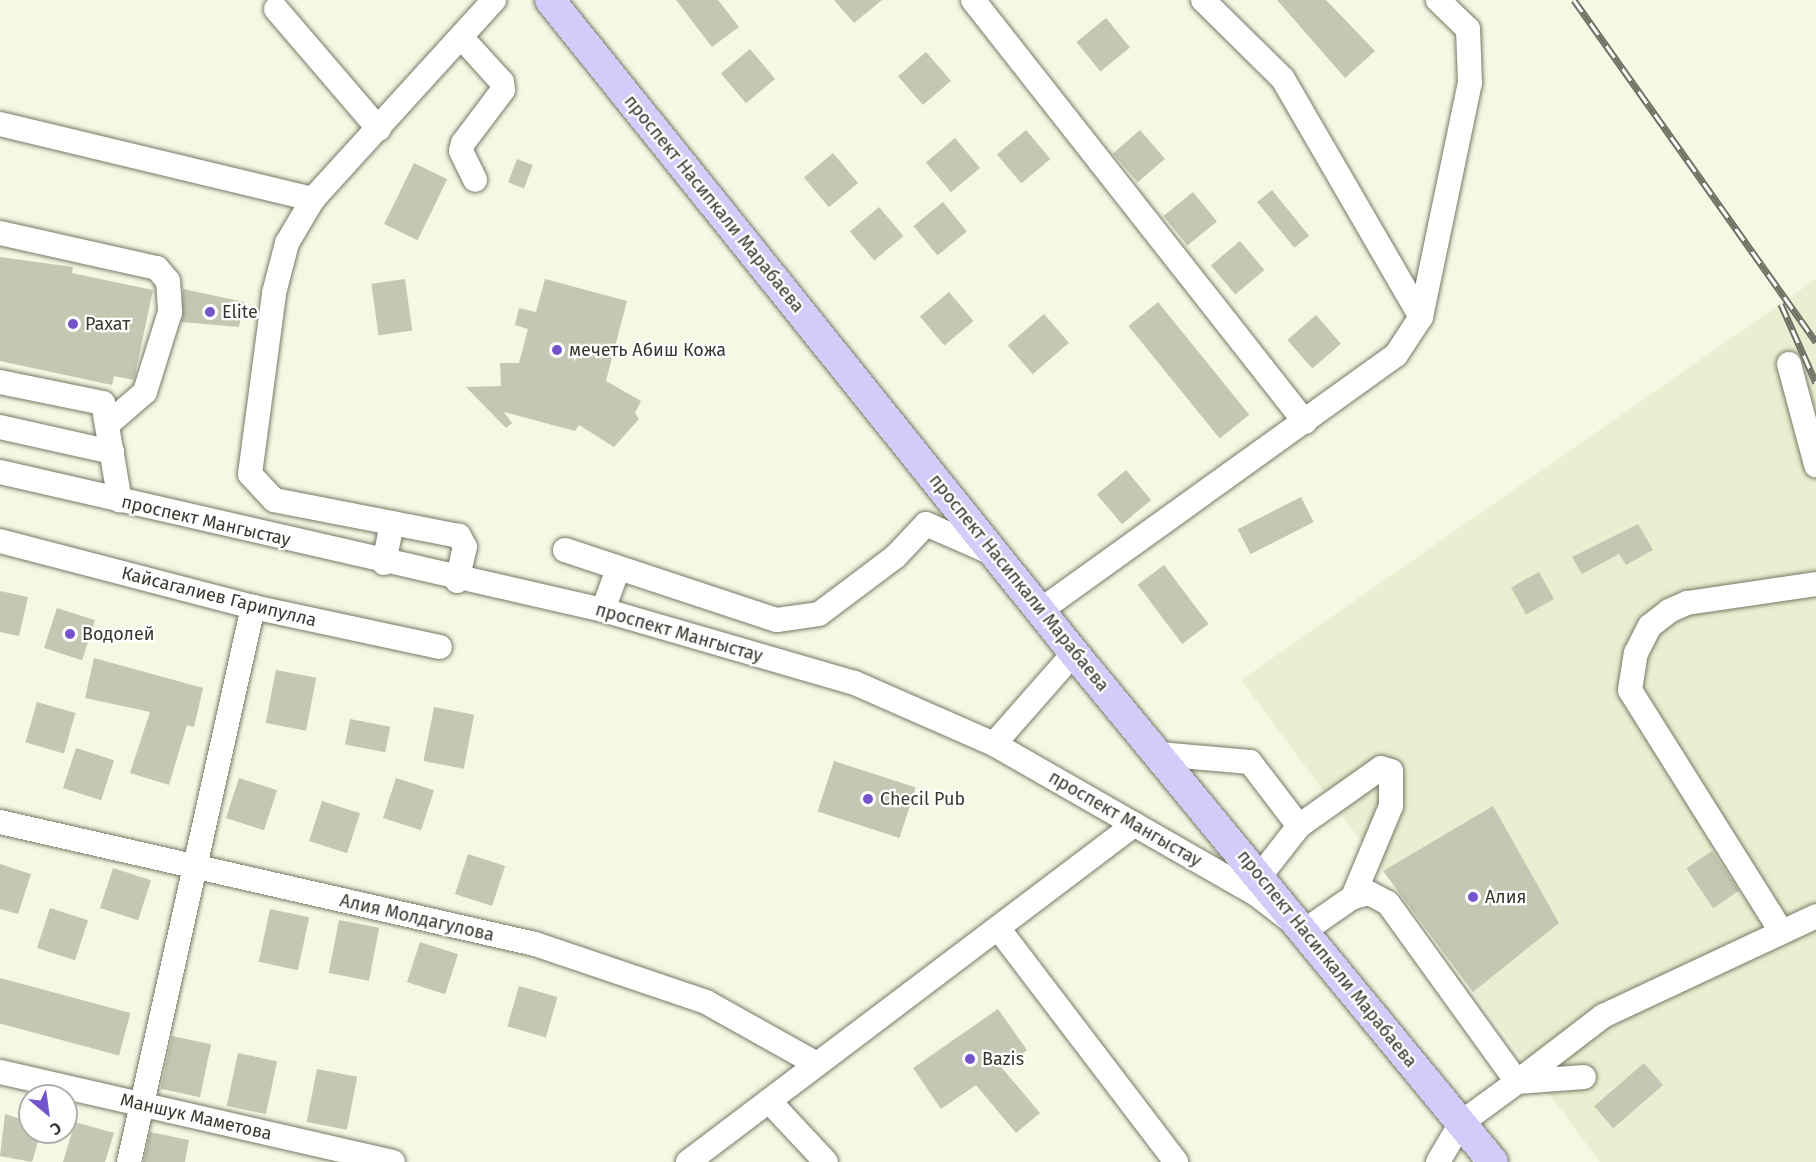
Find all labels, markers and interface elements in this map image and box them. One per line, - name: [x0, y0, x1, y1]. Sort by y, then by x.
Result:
- street label: проспект Насипкали Марабаева: [619, 91, 809, 317]
- place label: Elite: [222, 301, 258, 323]
- marker: Elite: [203, 305, 217, 319]
- place label: Рахат: [85, 313, 130, 335]
- marker: Рахат: [66, 317, 80, 331]
- place label: мечеть Абиш Кожа: [569, 339, 726, 361]
- marker: мечеть Абиш Кожа: [550, 343, 564, 357]
- street label: проспект Насипкали Марабаева: [924, 470, 1114, 696]
- street label: проспект Мангыстау: [119, 491, 293, 551]
- street label: Кайсагалиев Гарипулла: [119, 562, 319, 632]
- street label: проспект Мангыстау: [593, 599, 765, 667]
- place label: Водолей: [82, 623, 155, 645]
- marker: Водолей: [63, 627, 77, 641]
- street label: проспект Мангыстау: [1045, 766, 1205, 872]
- place label: Checil Pub: [880, 788, 965, 810]
- marker: Checil Pub: [861, 792, 875, 806]
- street label: проспект Насипкали Марабаева: [1232, 846, 1422, 1072]
- place label: Алия: [1485, 886, 1526, 908]
- street label: Алия Молдагулова: [338, 890, 496, 946]
- marker: Алия: [1466, 890, 1480, 904]
- place label: Bazis: [982, 1048, 1024, 1070]
- marker: Bazis: [963, 1052, 977, 1066]
- north arrow: [18, 1084, 78, 1144]
- street label: Маншук Маметова: [118, 1089, 274, 1145]
- text: С: [47, 1118, 65, 1139]

